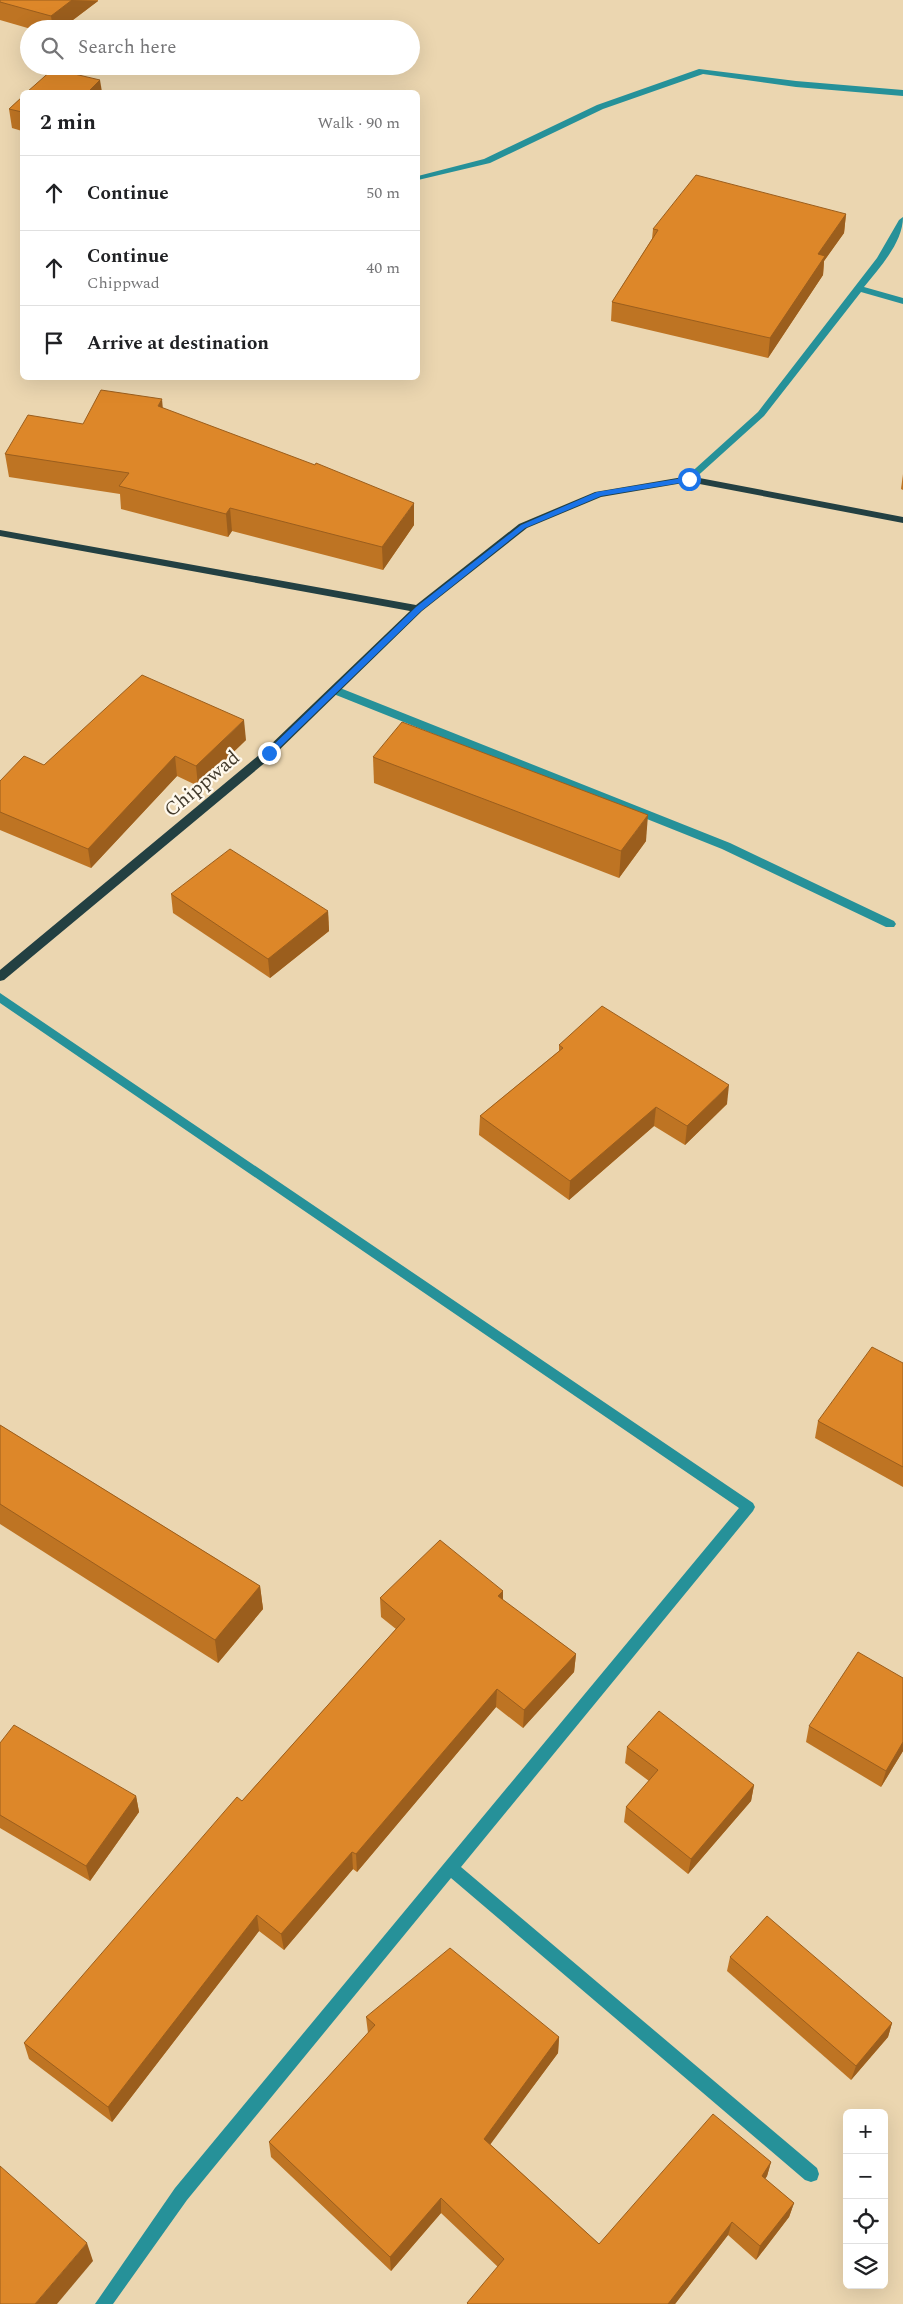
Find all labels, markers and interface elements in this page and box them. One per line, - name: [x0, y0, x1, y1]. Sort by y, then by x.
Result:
- search box: [20, 20, 420, 75]
- text: Search here: [78, 33, 177, 62]
- icon: search: [38, 34, 66, 62]
- text: 2 min: [40, 107, 96, 139]
- text: Walk · 90 m: [317, 111, 400, 135]
- icon: ahead: [40, 179, 68, 207]
- text: Continue: [87, 179, 169, 208]
- text: 50 m: [366, 181, 400, 205]
- text: Continue: [87, 242, 169, 271]
- icon: ahead: [40, 254, 68, 282]
- text: 40 m: [366, 256, 400, 280]
- text: Chippwad: [87, 271, 160, 295]
- icon: arrive: [40, 329, 68, 357]
- text: Arrive at destination: [87, 329, 269, 358]
- route start: [678, 468, 701, 491]
- route end: [258, 742, 281, 765]
- street label: Chippwad: [157, 743, 247, 825]
- map controls: [843, 2109, 888, 2289]
- button: +: [843, 2109, 888, 2154]
- button: −: [843, 2154, 888, 2199]
- button: locate: [843, 2199, 888, 2244]
- button: layers: [843, 2244, 888, 2289]

